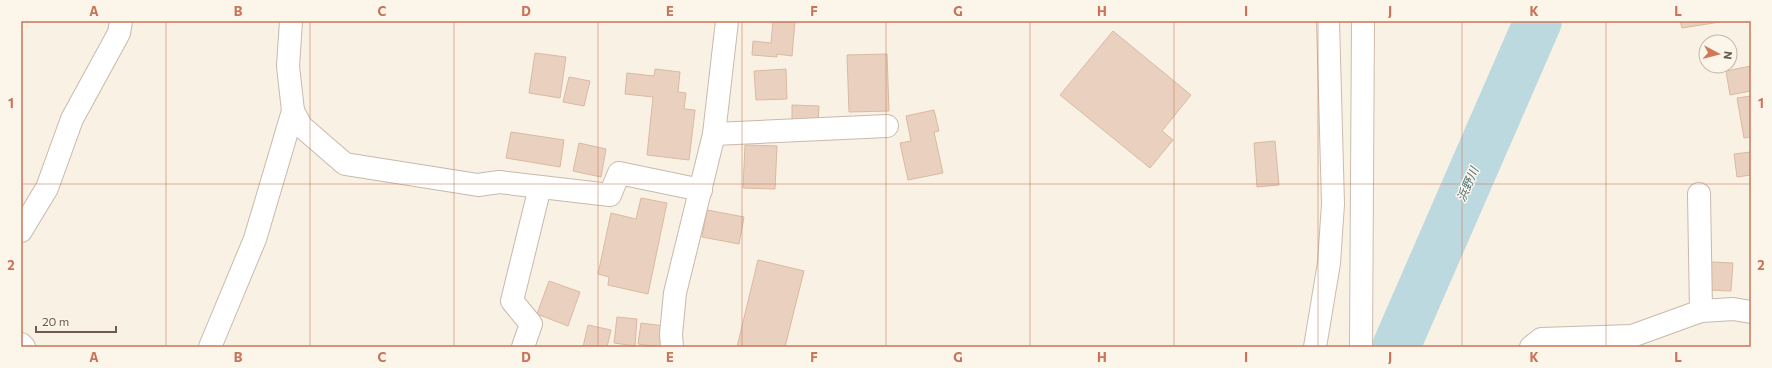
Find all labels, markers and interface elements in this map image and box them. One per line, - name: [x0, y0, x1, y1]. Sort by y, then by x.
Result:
- text: A: [89, 3, 99, 19]
- text: B: [234, 3, 243, 19]
- text: C: [378, 3, 387, 19]
- text: D: [521, 3, 531, 19]
- text: E: [666, 3, 674, 19]
- text: F: [810, 3, 818, 19]
- text: G: [953, 3, 963, 19]
- text: H: [1097, 3, 1107, 19]
- text: I: [1244, 3, 1248, 19]
- text: J: [1388, 3, 1392, 19]
- text: K: [1529, 3, 1539, 19]
- text: L: [1674, 3, 1682, 19]
- north arrow: [1698, 34, 1738, 74]
- text: N: [1721, 50, 1735, 60]
- text: 1: [8, 95, 14, 111]
- text: 1: [1758, 95, 1764, 111]
- water label: 浜野川: [1454, 163, 1481, 203]
- text: 2: [7, 257, 15, 273]
- text: 2: [1757, 257, 1765, 273]
- scale bar: [36, 308, 116, 334]
- text: 20 m: [42, 314, 69, 328]
- text: A: [89, 349, 99, 365]
- text: B: [234, 349, 243, 365]
- text: C: [378, 349, 387, 365]
- text: D: [521, 349, 531, 365]
- text: E: [666, 349, 674, 365]
- text: F: [810, 349, 818, 365]
- text: G: [953, 349, 963, 365]
- text: H: [1097, 349, 1107, 365]
- text: I: [1244, 349, 1248, 365]
- text: J: [1388, 349, 1392, 365]
- text: K: [1529, 349, 1539, 365]
- text: L: [1674, 349, 1682, 365]

